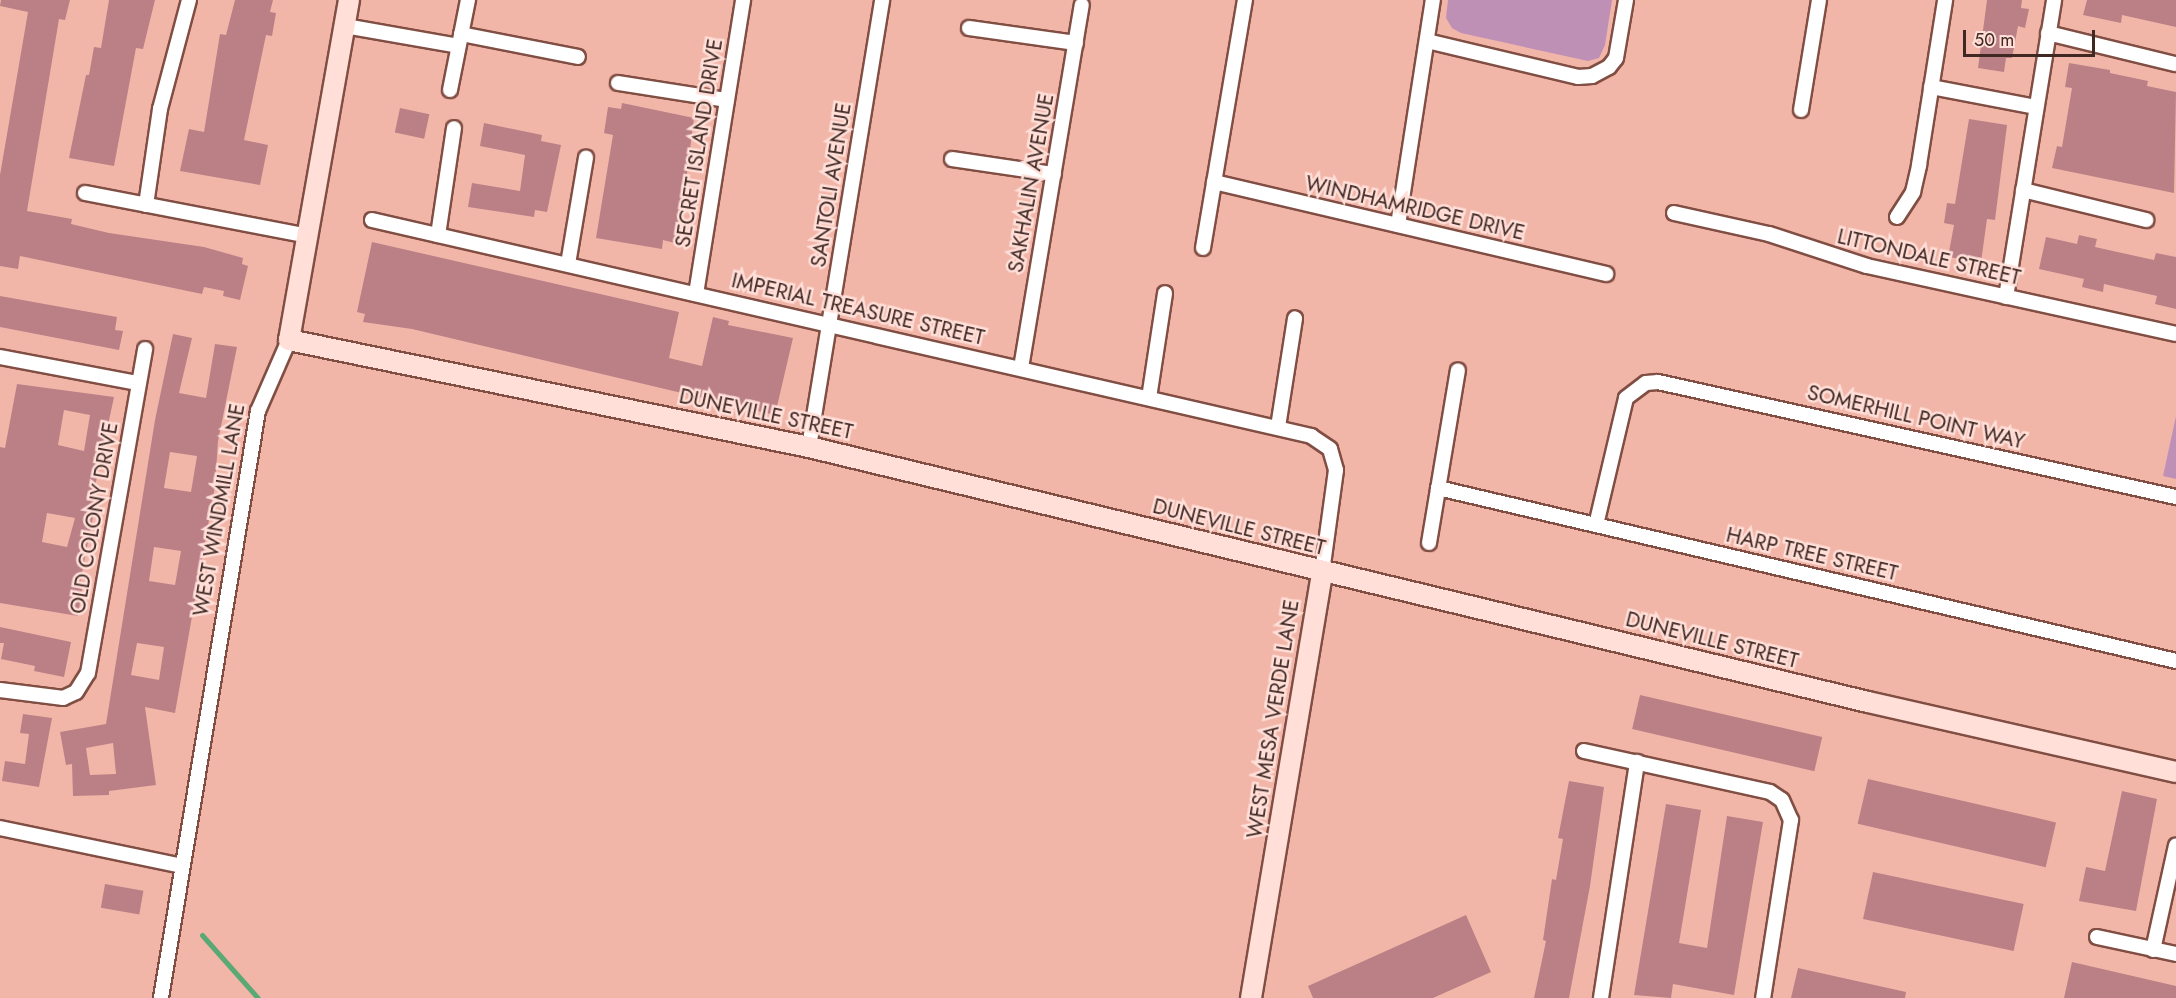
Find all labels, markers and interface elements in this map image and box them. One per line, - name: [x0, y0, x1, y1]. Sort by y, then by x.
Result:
- scale bar: [1966, 18, 2098, 56]
- text: 50 m: [1974, 27, 2014, 53]
- street label: SECRET ISLAND DRIVE: [670, 37, 728, 249]
- street label: SAKHALIN AVENUE: [1003, 91, 1059, 275]
- street label: SANTOLI AVENUE: [806, 101, 856, 269]
- street label: WINDHAMRIDGE DRIVE: [1303, 170, 1527, 246]
- street label: LITTONDALE STREET: [1835, 224, 2023, 290]
- street label: IMPERIAL TREASURE STREET: [729, 268, 987, 350]
- street label: SOMERHILL POINT WAY: [1805, 380, 2027, 454]
- street label: DUNEVILLE STREET: [677, 383, 855, 445]
- street label: WEST WINDMILL LANE: [188, 402, 250, 618]
- street label: OLD COLONY DRIVE: [65, 420, 123, 616]
- street label: DUNEVILLE STREET: [1150, 493, 1328, 561]
- street label: HARP TREE STREET: [1724, 522, 1900, 586]
- street label: WEST MESA VERDE LANE: [1242, 598, 1304, 840]
- street label: DUNEVILLE STREET: [1623, 606, 1801, 674]

